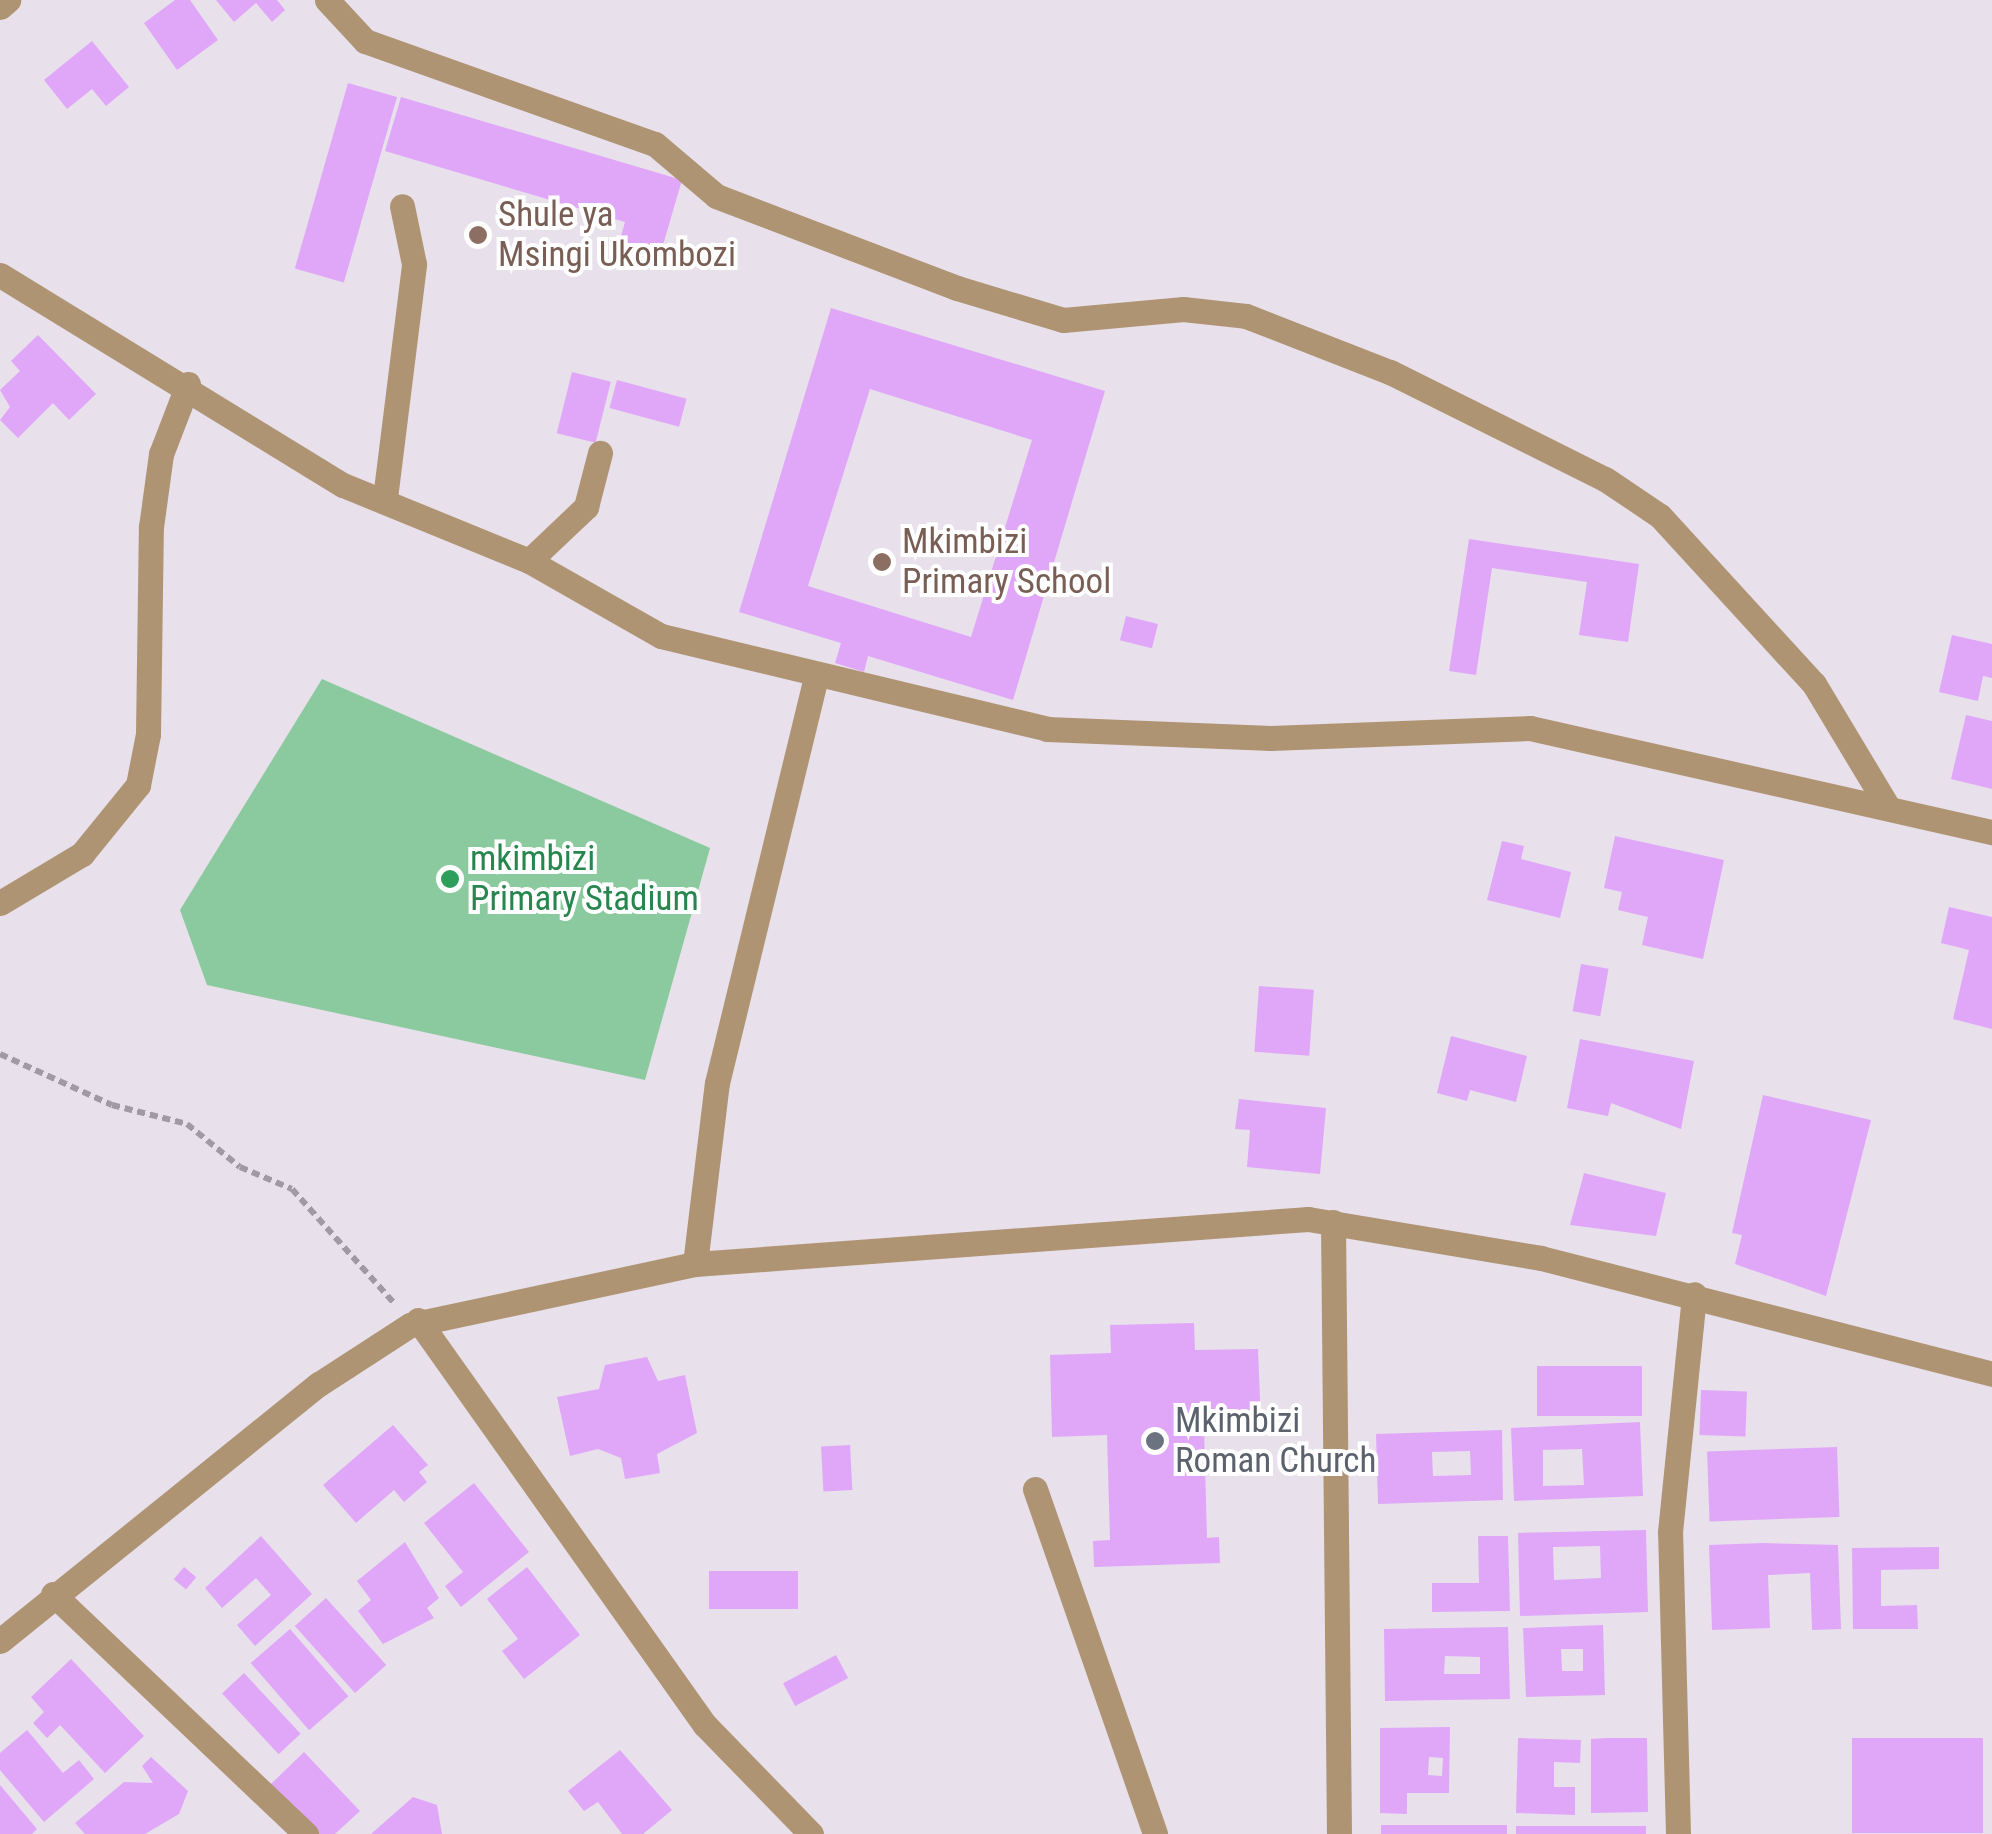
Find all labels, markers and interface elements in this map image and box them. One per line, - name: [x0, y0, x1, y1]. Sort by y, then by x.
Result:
- place label: Shule ya Msingi Ukombozi: [498, 194, 736, 276]
- marker: Shule ya Msingi Ukombozi: [467, 224, 489, 246]
- place label: Mkimbizi Primary School: [902, 521, 1111, 603]
- marker: Mkimbizi Primary School: [871, 551, 893, 573]
- place label: mkimbizi Primary Stadium: [470, 838, 699, 920]
- marker: mkimbizi Primary Stadium: [439, 868, 461, 890]
- place label: Mkimbizi Roman Church: [1175, 1400, 1376, 1482]
- marker: Mkimbizi Roman Church: [1144, 1430, 1166, 1452]

